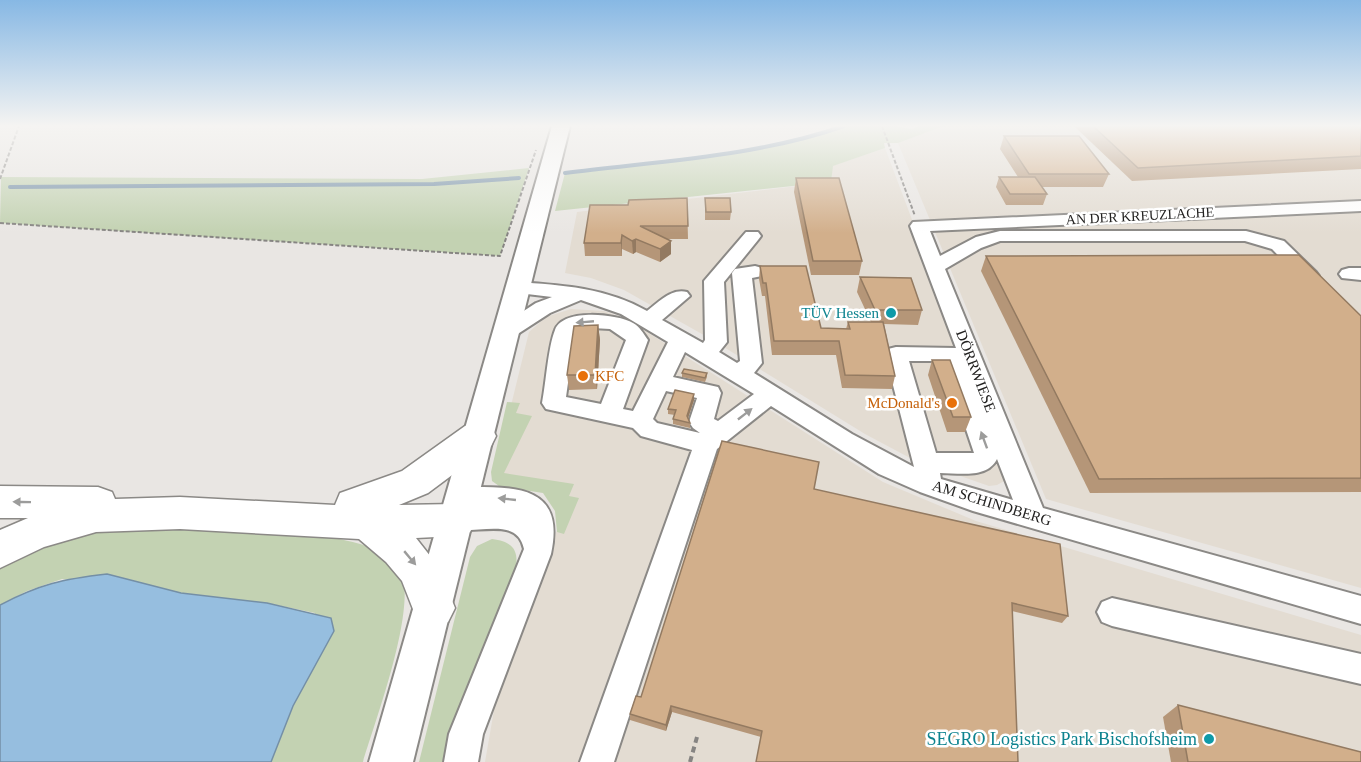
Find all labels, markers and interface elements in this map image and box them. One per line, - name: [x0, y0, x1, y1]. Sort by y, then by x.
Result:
- street label: AN DER KREUZLACHE: [1065, 205, 1215, 227]
- place label: TÜV Hessen: [801, 305, 879, 321]
- marker: TÜV Hessen: [884, 306, 898, 320]
- one-way arrow: [576, 317, 595, 327]
- street label: DÖRRWIESE: [953, 328, 999, 414]
- place label: KFC: [595, 368, 624, 384]
- marker: KFC: [576, 369, 590, 383]
- place label: McDonald's: [867, 395, 940, 411]
- marker: McDonald's: [945, 396, 959, 410]
- one-way arrow: [737, 407, 753, 420]
- one-way arrow: [978, 431, 988, 449]
- street label: AM SCHINDBERG: [930, 477, 1054, 529]
- one-way arrow: [497, 494, 516, 504]
- one-way arrow: [13, 497, 32, 507]
- one-way arrow: [403, 550, 416, 565]
- place label: SEGRO Logistics Park Bischofsheim: [927, 729, 1197, 749]
- marker: SEGRO Logistics Park Bischofsheim: [1202, 732, 1216, 746]

